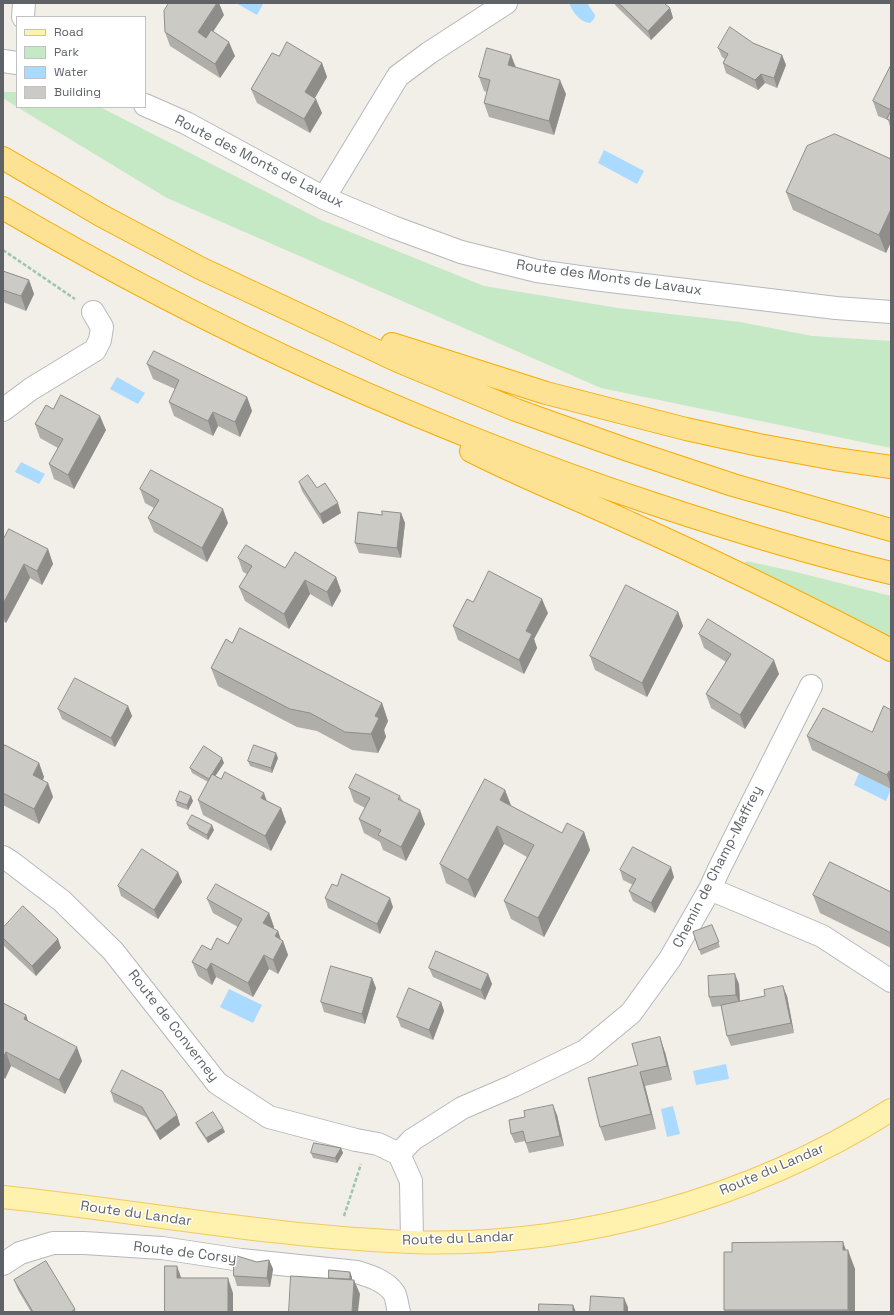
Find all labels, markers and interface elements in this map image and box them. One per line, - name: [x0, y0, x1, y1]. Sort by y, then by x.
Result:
- legend: [16, 16, 146, 108]
- text: Road: [54, 24, 83, 40]
- text: Park: [54, 44, 79, 60]
- text: Water: [54, 64, 88, 80]
- text: Building: [54, 84, 101, 100]
- street label: Route des Monts de Lavaux: [172, 112, 346, 212]
- street label: Route des Monts de Lavaux: [515, 257, 703, 299]
- street label: Chemin de Champ-Maffrey: [670, 783, 766, 951]
- street label: Route de Converney: [124, 967, 222, 1085]
- street label: Route du Landar: [717, 1140, 827, 1200]
- street label: Route du Landar: [79, 1198, 193, 1230]
- street label: Route du Landar: [402, 1229, 514, 1249]
- street label: Route de Corsy: [132, 1238, 238, 1268]

